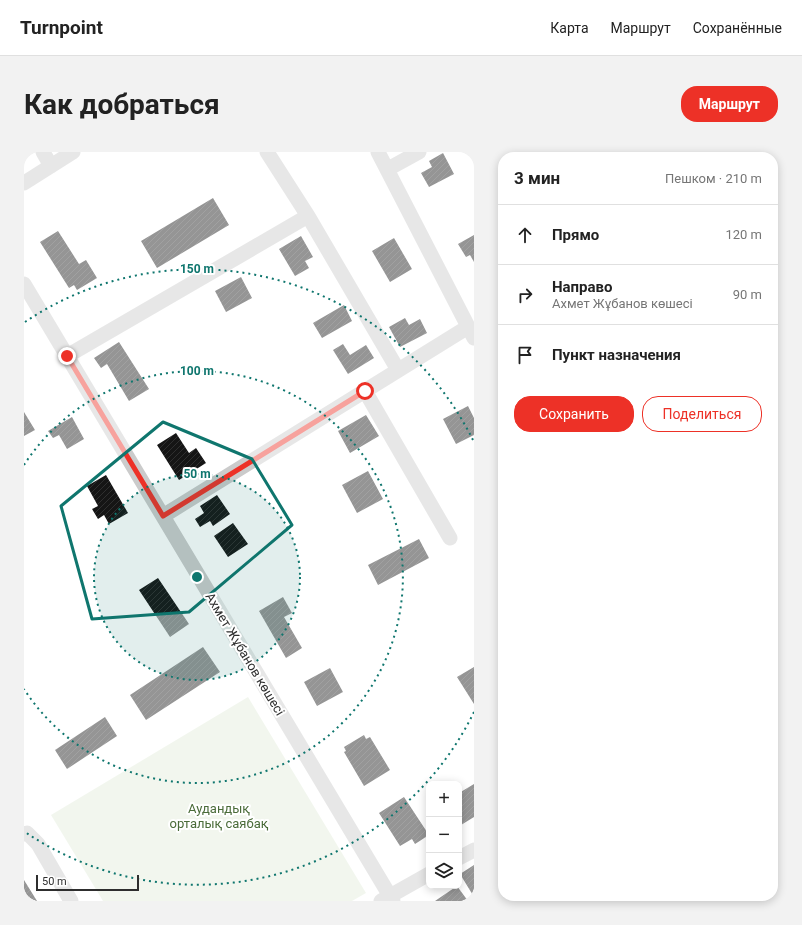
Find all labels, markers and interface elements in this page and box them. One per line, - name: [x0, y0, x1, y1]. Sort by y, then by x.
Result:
- text: Turnpoint: [20, 16, 103, 39]
- text: Карта: [550, 20, 589, 36]
- text: Маршрут: [611, 20, 671, 36]
- text: Сохранённые: [693, 20, 782, 36]
- button: Маршрут: [681, 86, 778, 122]
- text: Как добраться: [24, 88, 220, 121]
- text: 3 мин: [514, 168, 560, 188]
- text: Пешком · 210 m: [665, 171, 762, 186]
- icon: ahead: [514, 224, 536, 246]
- text: Прямо: [552, 226, 599, 244]
- text: 120 m: [725, 227, 762, 242]
- text: 150 m: [180, 262, 214, 276]
- text: Направо: [552, 278, 613, 296]
- icon: right: [514, 284, 536, 306]
- text: 90 m: [733, 287, 762, 302]
- text: Ахмет Жұбанов көшесі: [552, 296, 693, 311]
- icon: arrive: [514, 344, 536, 366]
- text: Пункт назначения: [552, 346, 681, 364]
- route end: [58, 347, 76, 365]
- text: 100 m: [180, 364, 214, 378]
- route start: [356, 382, 374, 400]
- button: Сохранить: [514, 396, 634, 432]
- button: Поделиться: [642, 396, 762, 432]
- text: 50 m: [183, 467, 211, 481]
- centre of rings: [190, 570, 204, 584]
- street label: Ахмет Жұбанов көшесі: [202, 590, 288, 718]
- map controls: [426, 781, 462, 889]
- button: +: [426, 781, 462, 817]
- park label: Аудандық орталық саябақ: [170, 801, 269, 831]
- button: −: [426, 817, 462, 853]
- button: layers: [426, 853, 462, 889]
- scale bar: [36, 873, 139, 892]
- text: 50 m: [42, 875, 67, 888]

